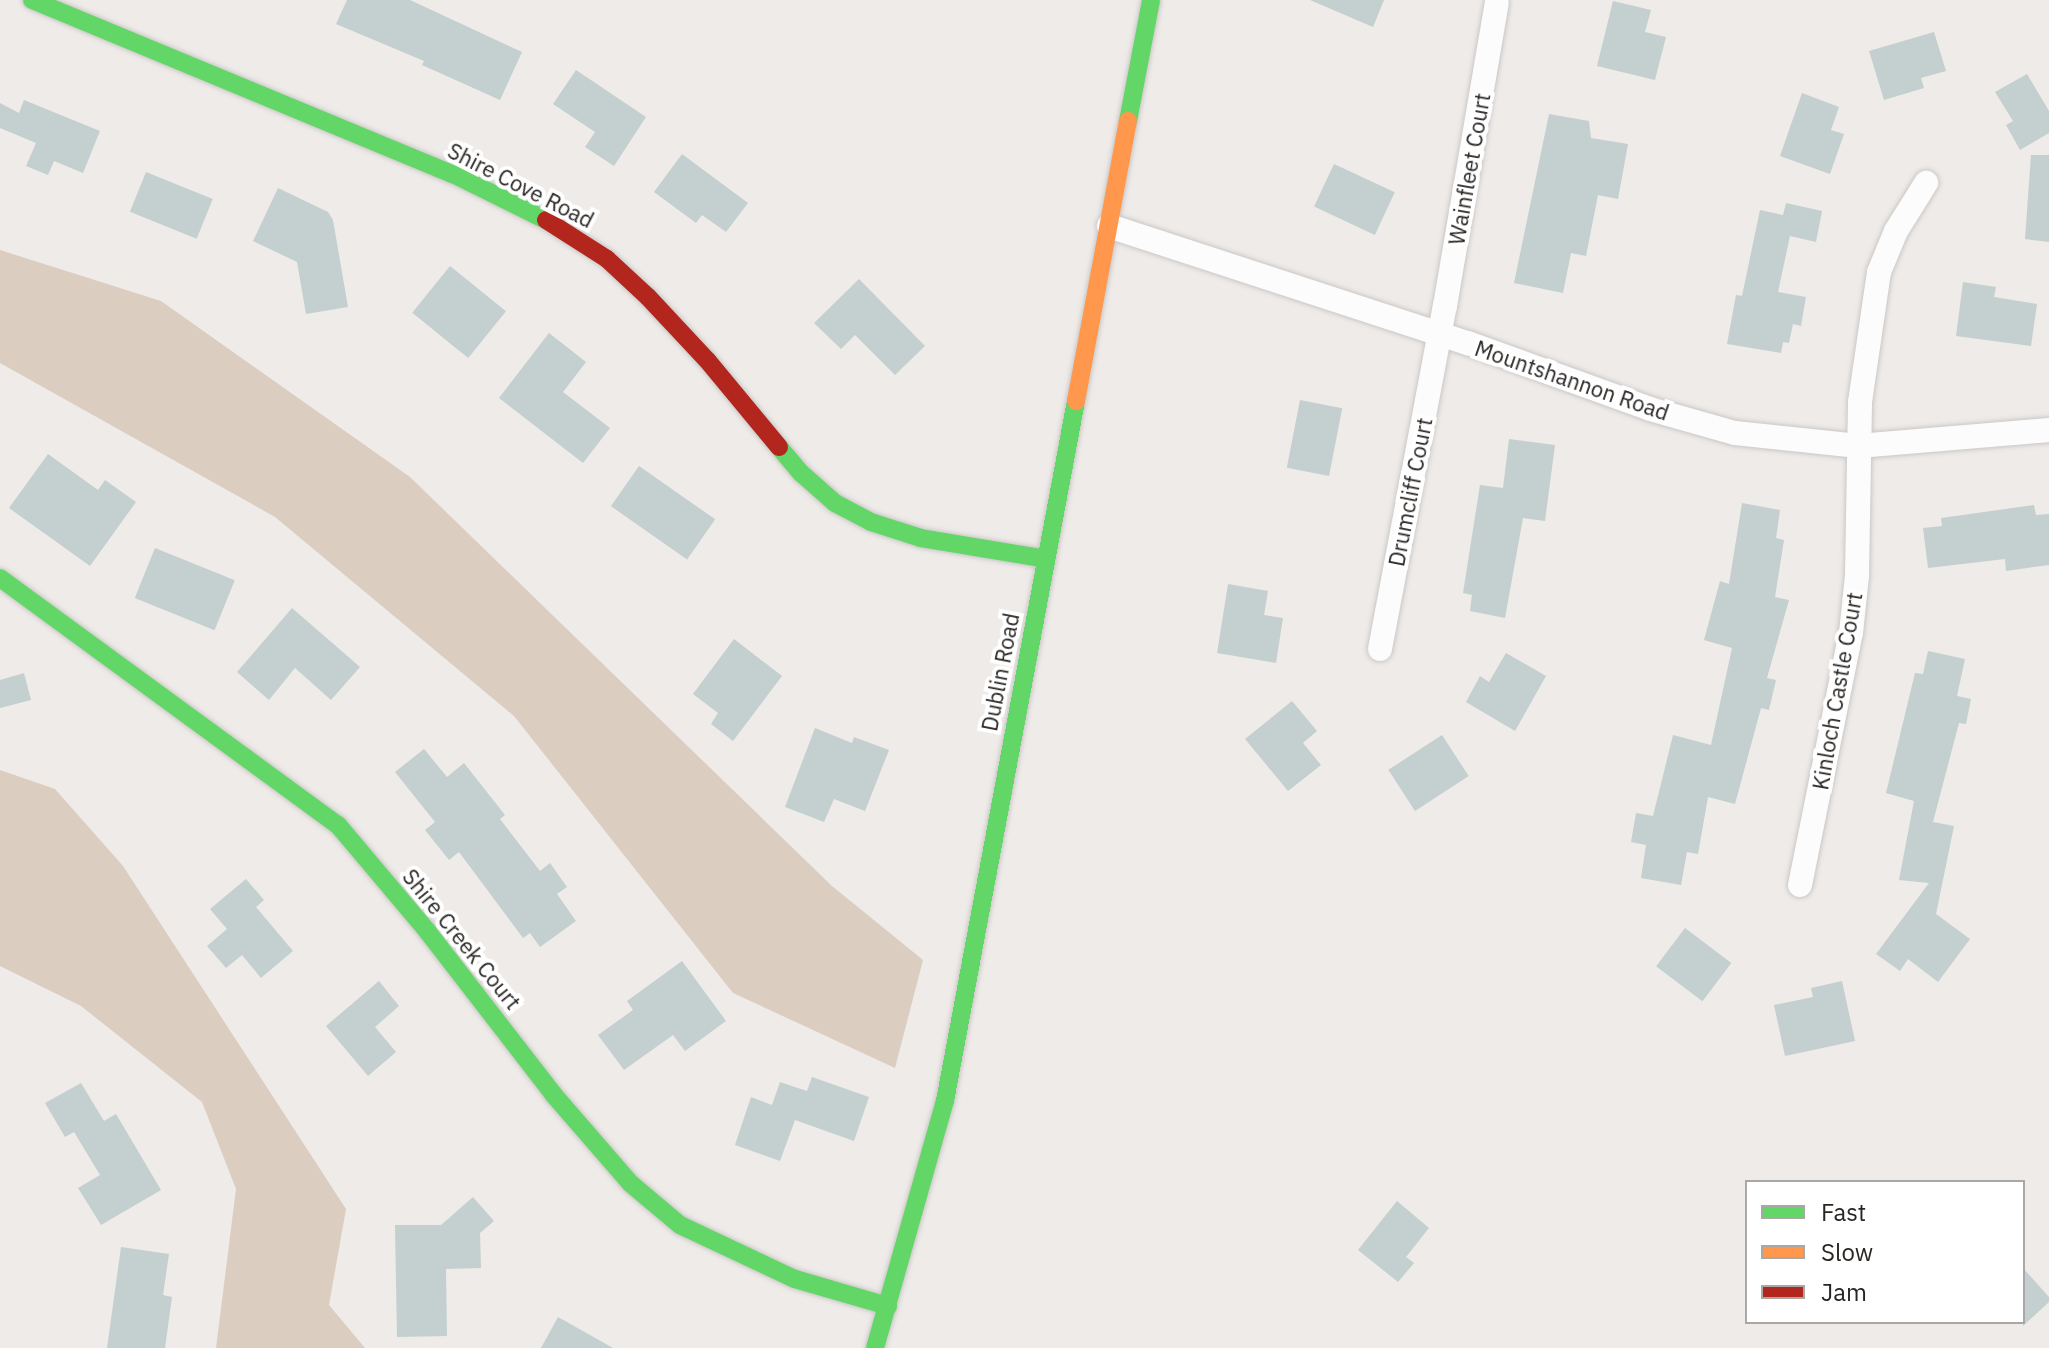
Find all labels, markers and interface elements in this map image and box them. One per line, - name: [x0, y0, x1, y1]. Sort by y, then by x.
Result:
- street label: Wainfleet Court: [1443, 91, 1495, 247]
- street label: Shire Cove Road: [444, 137, 598, 233]
- street label: Mountshannon Road: [1472, 334, 1672, 426]
- street label: Drumcliff Court: [1383, 415, 1437, 569]
- street label: Kinloch Castle Court: [1807, 590, 1867, 792]
- street label: Dublin Road: [976, 611, 1024, 733]
- street label: Shire Creek Court: [397, 863, 527, 1015]
- legend: [1745, 1180, 2025, 1324]
- text: Fast: [1821, 1196, 1866, 1228]
- text: Slow: [1821, 1236, 1873, 1268]
- text: Jam: [1821, 1276, 1867, 1308]

